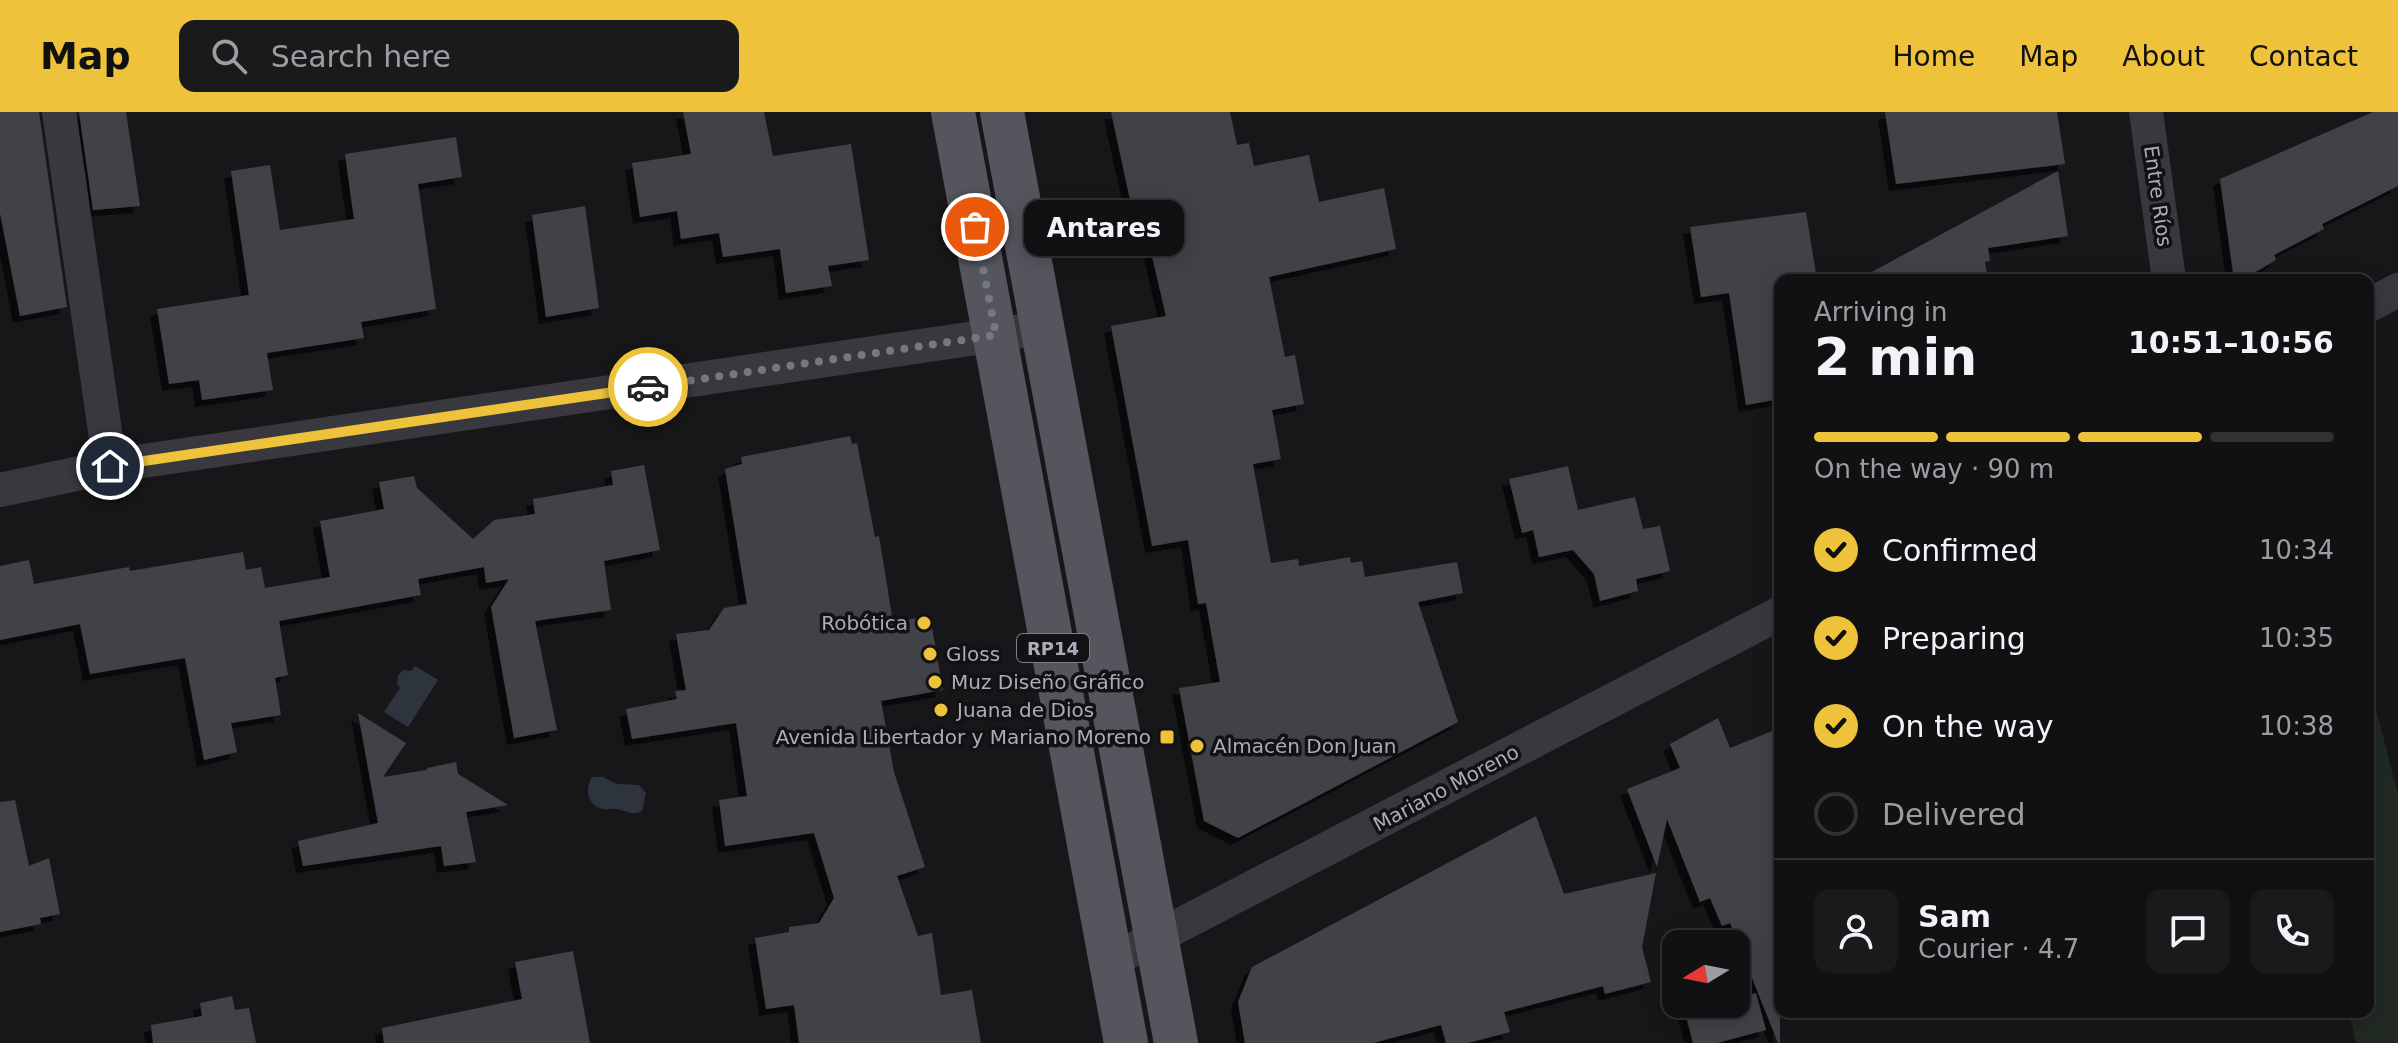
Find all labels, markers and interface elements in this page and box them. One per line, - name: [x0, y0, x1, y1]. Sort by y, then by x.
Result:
- search box: [179, 20, 739, 92]
- text: Map: [40, 34, 131, 78]
- icon: search: [207, 34, 251, 78]
- text: Search here: [271, 39, 451, 74]
- text: Home: [1892, 40, 1975, 73]
- text: Map: [2019, 40, 2078, 73]
- text: About: [2122, 40, 2205, 73]
- text: Contact: [2249, 40, 2358, 73]
- street label: Entre Ríos: [2139, 144, 2177, 248]
- pin: [941, 193, 1009, 261]
- callout: Antares: [1023, 199, 1183, 255]
- icon: bag: [953, 205, 997, 249]
- text: Antares: [1047, 213, 1161, 243]
- text: Arriving in: [1814, 297, 1948, 327]
- text: 10:51–10:56: [2128, 325, 2334, 360]
- text: 2 min: [1814, 327, 1977, 387]
- courier: [608, 347, 688, 427]
- icon: car: [626, 365, 670, 409]
- pin: [76, 432, 144, 500]
- icon: home: [88, 444, 132, 488]
- text: On the way · 90 m: [1814, 454, 2054, 484]
- icon: check: [1814, 528, 1858, 572]
- text: Confirmed: [1882, 533, 2038, 568]
- text: 10:34: [2259, 535, 2334, 565]
- place label: Robótica: [821, 611, 908, 635]
- marker: Robótica: [915, 614, 933, 632]
- icon: check: [1814, 616, 1858, 660]
- text: Preparing: [1882, 621, 2026, 656]
- text: 10:35: [2259, 623, 2334, 653]
- road number: RP14: [1017, 634, 1089, 662]
- place label: Gloss: [946, 642, 1000, 666]
- marker: Gloss: [921, 645, 939, 663]
- place label: Muz Diseño Gráfico: [951, 670, 1145, 694]
- marker: Muz Diseño Gráfico: [926, 673, 944, 691]
- place label: Juana de Dios: [955, 698, 1094, 722]
- marker: Juana de Dios: [932, 701, 950, 719]
- icon: check: [1814, 704, 1858, 748]
- text: On the way: [1882, 709, 2054, 744]
- text: 10:38: [2259, 711, 2334, 741]
- place label: Avenida Libertador y Mariano Moreno: [776, 725, 1151, 749]
- marker: Avenida Libertador y Mariano Moreno: [1158, 728, 1176, 746]
- place label: Almacén Don Juan: [1213, 734, 1397, 758]
- marker: Almacén Don Juan: [1188, 737, 1206, 755]
- street label: Mariano Moreno: [1369, 740, 1523, 836]
- text: Delivered: [1882, 797, 2026, 832]
- button: person: [1814, 889, 1898, 973]
- button: chat: [2146, 889, 2230, 973]
- button: phone: [2250, 889, 2334, 973]
- text: Sam: [1918, 899, 1991, 934]
- north arrow: [1662, 930, 1750, 1018]
- map controls: [1662, 930, 1750, 1018]
- text: Courier · 4.7: [1918, 934, 2079, 964]

